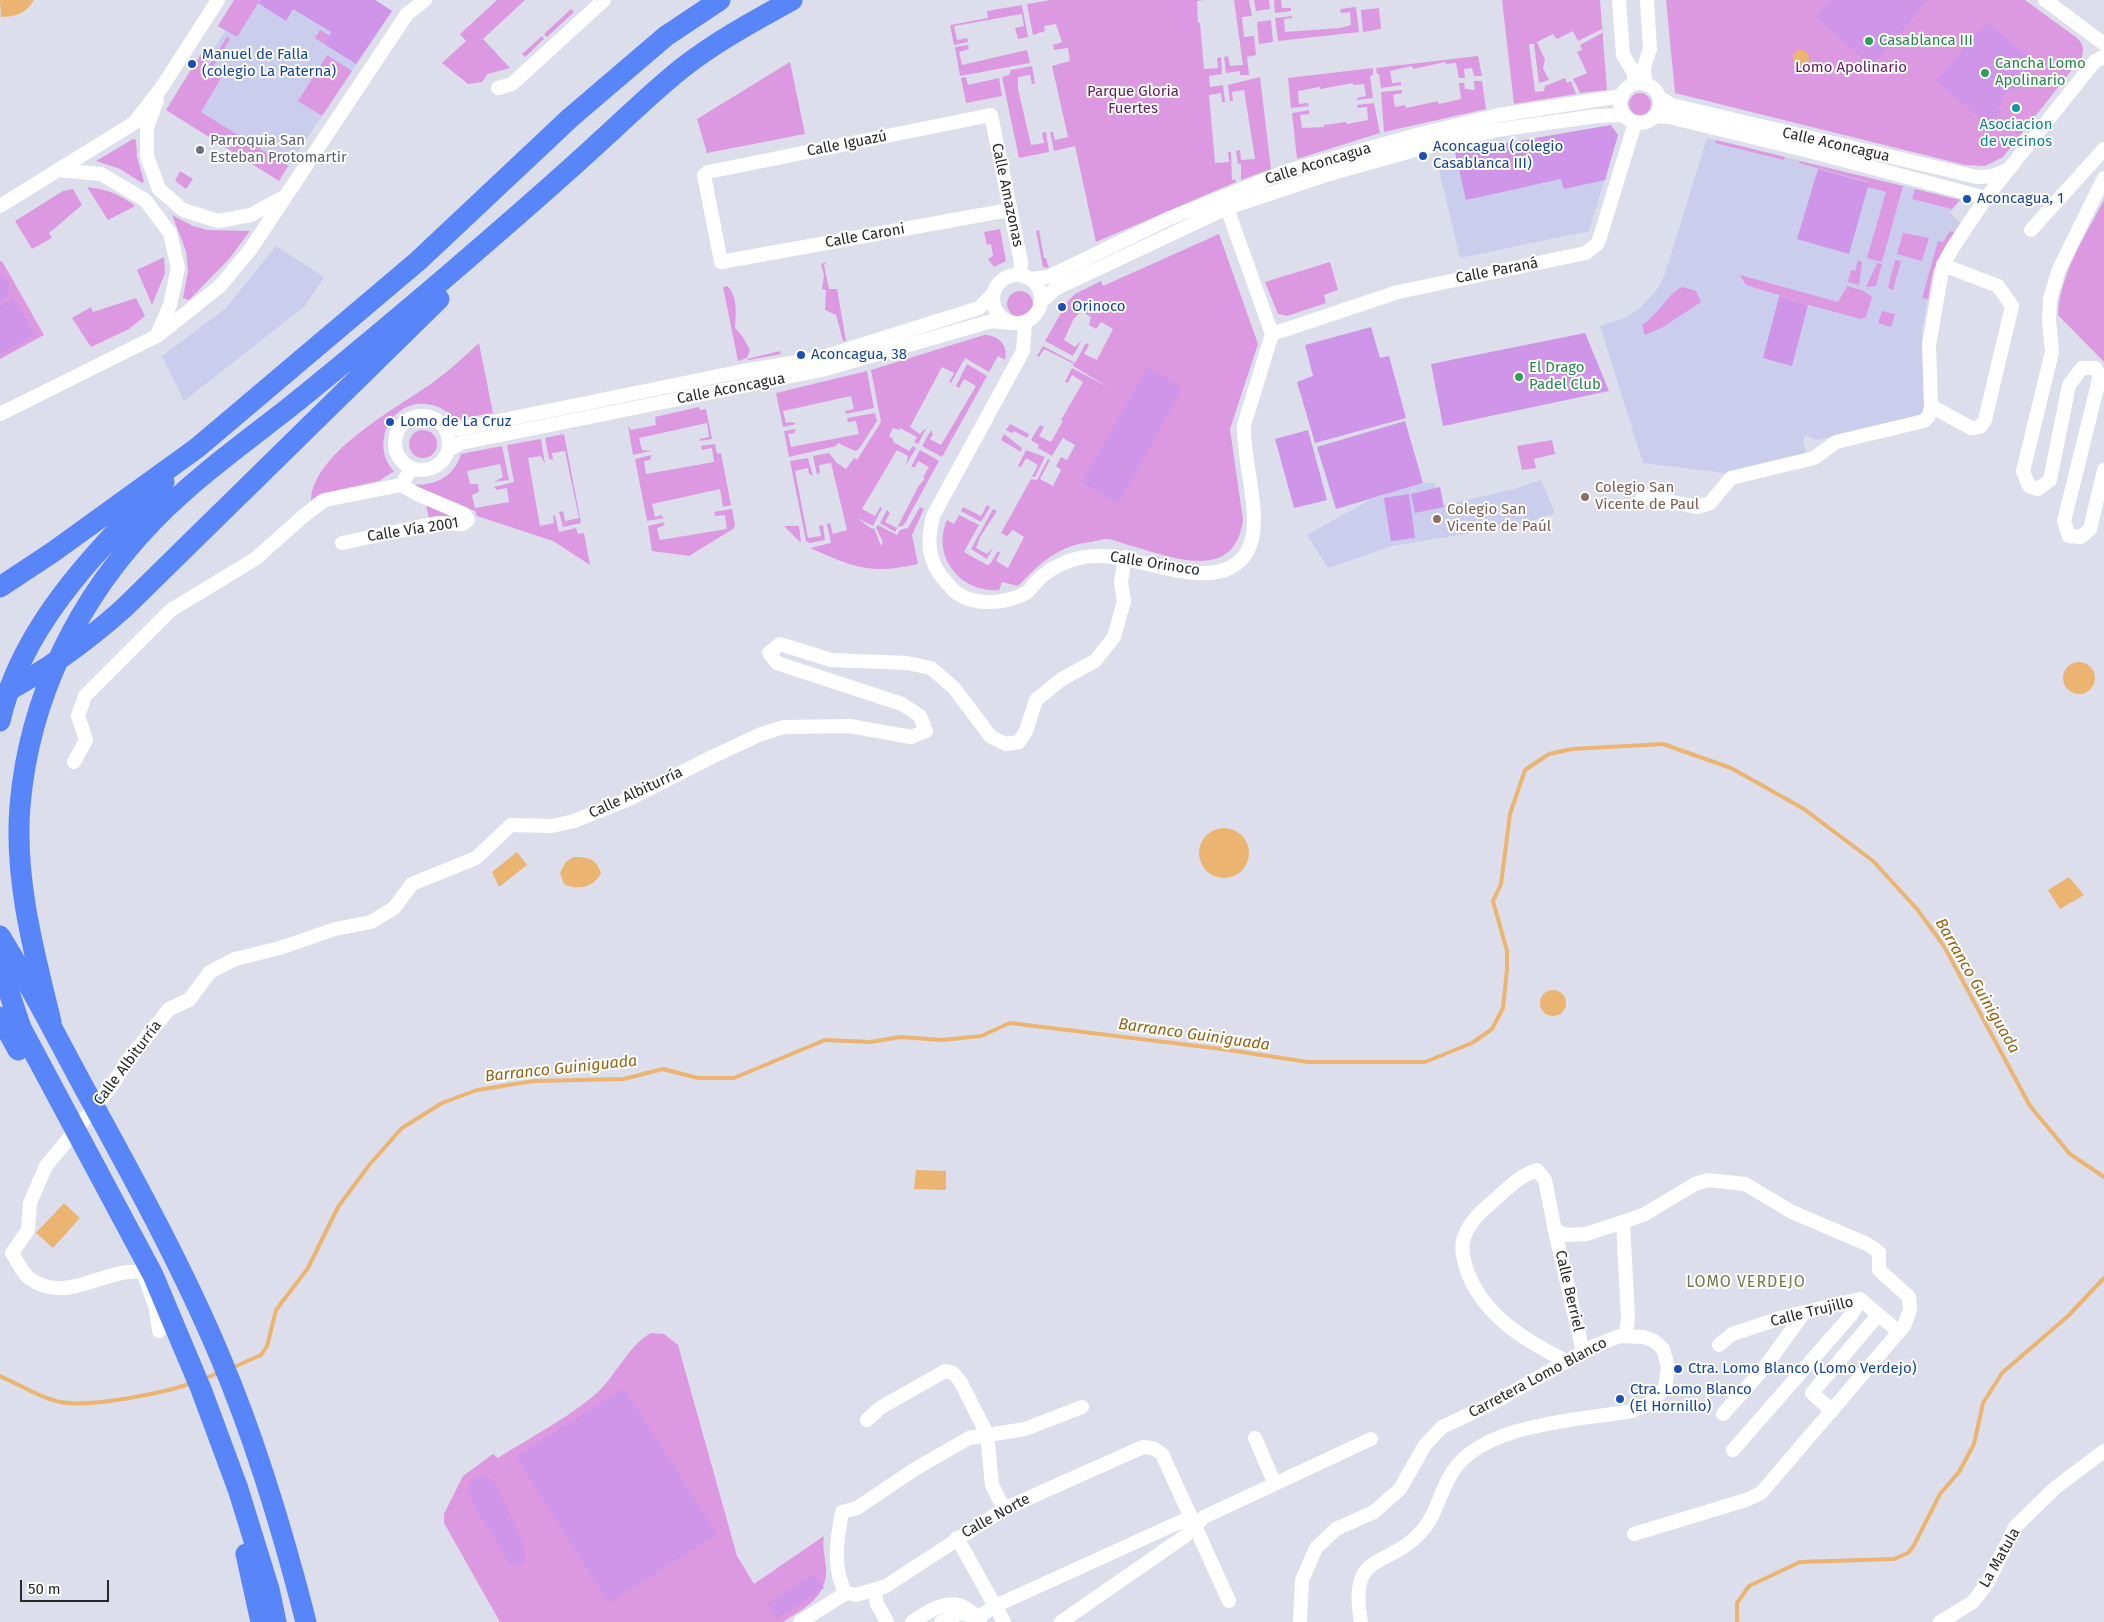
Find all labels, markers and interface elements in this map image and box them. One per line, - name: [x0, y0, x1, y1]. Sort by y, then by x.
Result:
- place label: Casablanca III: [1879, 32, 1973, 50]
- marker: Casablanca III: [1863, 35, 1875, 47]
- place label: Manuel de Falla (colegio La Paterna): [202, 46, 336, 81]
- place label: Cancha Lomo Apolinario: [1995, 55, 2086, 90]
- marker: Manuel de Falla (colegio La Paterna): [186, 58, 198, 70]
- park label: Lomo Apolinario: [1795, 59, 1907, 77]
- marker: Cancha Lomo Apolinario: [1979, 67, 1991, 79]
- park label: Parque Gloria Fuertes: [1087, 83, 1179, 118]
- marker: Asociacion de vecinos: [2010, 102, 2022, 114]
- place label: Asociacion de vecinos: [1980, 116, 2052, 151]
- street label: Calle Aconcagua: [1781, 124, 1891, 166]
- street label: Calle Iguazú: [805, 127, 889, 161]
- place label: Parroquia San Esteban Protomartir: [210, 132, 347, 167]
- place label: Aconcagua (colegio Casablanca III): [1433, 138, 1563, 173]
- street label: Calle Aconcagua: [1263, 139, 1373, 189]
- street label: Calle Amazonas: [987, 141, 1027, 249]
- marker: Parroquia San Esteban Protomartir: [194, 144, 206, 156]
- marker: Aconcagua (colegio Casablanca III): [1417, 150, 1429, 162]
- place label: Aconcagua, 1: [1977, 190, 2064, 208]
- marker: Aconcagua, 1: [1961, 193, 1973, 205]
- street label: Calle Caroni: [824, 220, 906, 252]
- street label: Calle Paraná: [1454, 254, 1540, 288]
- place label: Orinoco: [1072, 298, 1126, 316]
- marker: Orinoco: [1056, 301, 1068, 313]
- place label: Aconcagua, 38: [811, 346, 907, 364]
- marker: Aconcagua, 38: [795, 349, 807, 361]
- place label: El Drago Padel Club: [1529, 359, 1601, 394]
- street label: Calle Aconcagua: [675, 370, 787, 408]
- marker: El Drago Padel Club: [1513, 371, 1525, 383]
- place label: Lomo de La Cruz: [400, 413, 511, 431]
- marker: Lomo de La Cruz: [384, 416, 396, 428]
- place label: Colegio San Vicente de Paul: [1595, 479, 1699, 514]
- marker: Colegio San Vicente de Paul: [1579, 491, 1591, 503]
- place label: Colegio San Vicente de Paúl: [1447, 501, 1551, 536]
- marker: Colegio San Vicente de Paúl: [1431, 513, 1443, 525]
- street label: Calle Vía 2001: [366, 514, 460, 546]
- street label: Calle Orinoco: [1109, 548, 1201, 580]
- street label: Calle Albiturría: [586, 763, 686, 823]
- water label: Barranco Guiniguada: [1930, 915, 2024, 1057]
- water label: Barranco Guiniguada: [1117, 1015, 1271, 1055]
- street label: Calle Albiturría: [90, 1017, 166, 1109]
- water label: Barranco Guiniguada: [484, 1051, 638, 1087]
- street label: Calle Berriel: [1551, 1249, 1587, 1333]
- district label: LOMO VERDEJO: [1685, 1273, 1807, 1293]
- street label: Calle Trujillo: [1769, 1293, 1855, 1331]
- street label: Carretera Lomo Blanco: [1466, 1334, 1610, 1422]
- place label: Ctra. Lomo Blanco (Lomo Verdejo): [1688, 1360, 1917, 1378]
- marker: Ctra. Lomo Blanco (Lomo Verdejo): [1672, 1363, 1684, 1375]
- place label: Ctra. Lomo Blanco (El Hornillo): [1630, 1381, 1752, 1416]
- marker: Ctra. Lomo Blanco (El Hornillo): [1614, 1393, 1626, 1405]
- street label: Calle Norte: [959, 1490, 1033, 1542]
- street label: La Matula: [1976, 1525, 2024, 1591]
- scale bar: [22, 1570, 111, 1602]
- text: 50 m: [28, 1580, 61, 1598]

